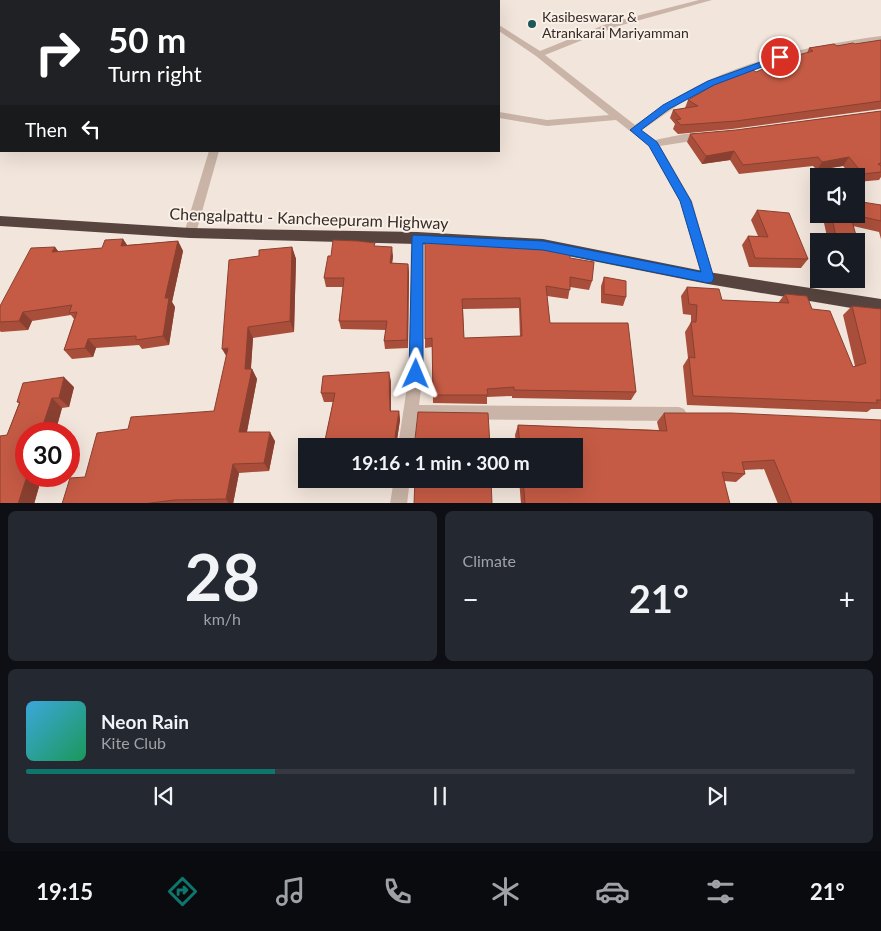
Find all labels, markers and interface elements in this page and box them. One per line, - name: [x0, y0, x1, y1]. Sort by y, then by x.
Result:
- place label: Kasibeswarar & Atrankarai Mariyamman: [542, 8, 689, 41]
- text: 50 m: [108, 18, 186, 60]
- marker: Kasibeswarar & Atrankarai Mariyamman: [526, 18, 538, 30]
- icon: right: [25, 20, 90, 85]
- pin: [759, 36, 801, 78]
- icon: arrive: [766, 43, 794, 71]
- text: Turn right: [108, 60, 202, 87]
- icon: left: [77, 115, 105, 143]
- text: Then: [25, 118, 67, 141]
- map controls: [810, 168, 865, 288]
- button: sound: [810, 168, 865, 223]
- street label: Chengalpattu - Kancheepuram Highway: [169, 204, 450, 232]
- button: search: [810, 233, 865, 288]
- position arrow: [389, 347, 441, 399]
- speed limit sign: 30: [15, 422, 80, 487]
- text: 19:16 · 1 min · 300 m: [351, 451, 530, 474]
- text: 28: [185, 537, 260, 615]
- text: Climate: [463, 551, 516, 570]
- text: 21°: [629, 575, 689, 621]
- text: −: [463, 582, 479, 616]
- text: +: [839, 582, 855, 616]
- text: km/h: [204, 609, 241, 628]
- text: Neon Rain: [101, 710, 189, 733]
- text: Kite Club: [101, 733, 166, 752]
- icon: previous: [150, 782, 178, 810]
- icon: pause: [426, 782, 454, 810]
- icon: next: [703, 782, 731, 810]
- icon: directions: [165, 874, 200, 909]
- icon: music: [273, 874, 308, 909]
- icon: phone: [380, 874, 415, 909]
- icon: climate: [488, 874, 523, 909]
- icon: car: [595, 874, 630, 909]
- icon: filters: [703, 874, 738, 909]
- text: 19:15: [36, 878, 93, 905]
- text: 21°: [810, 878, 845, 905]

